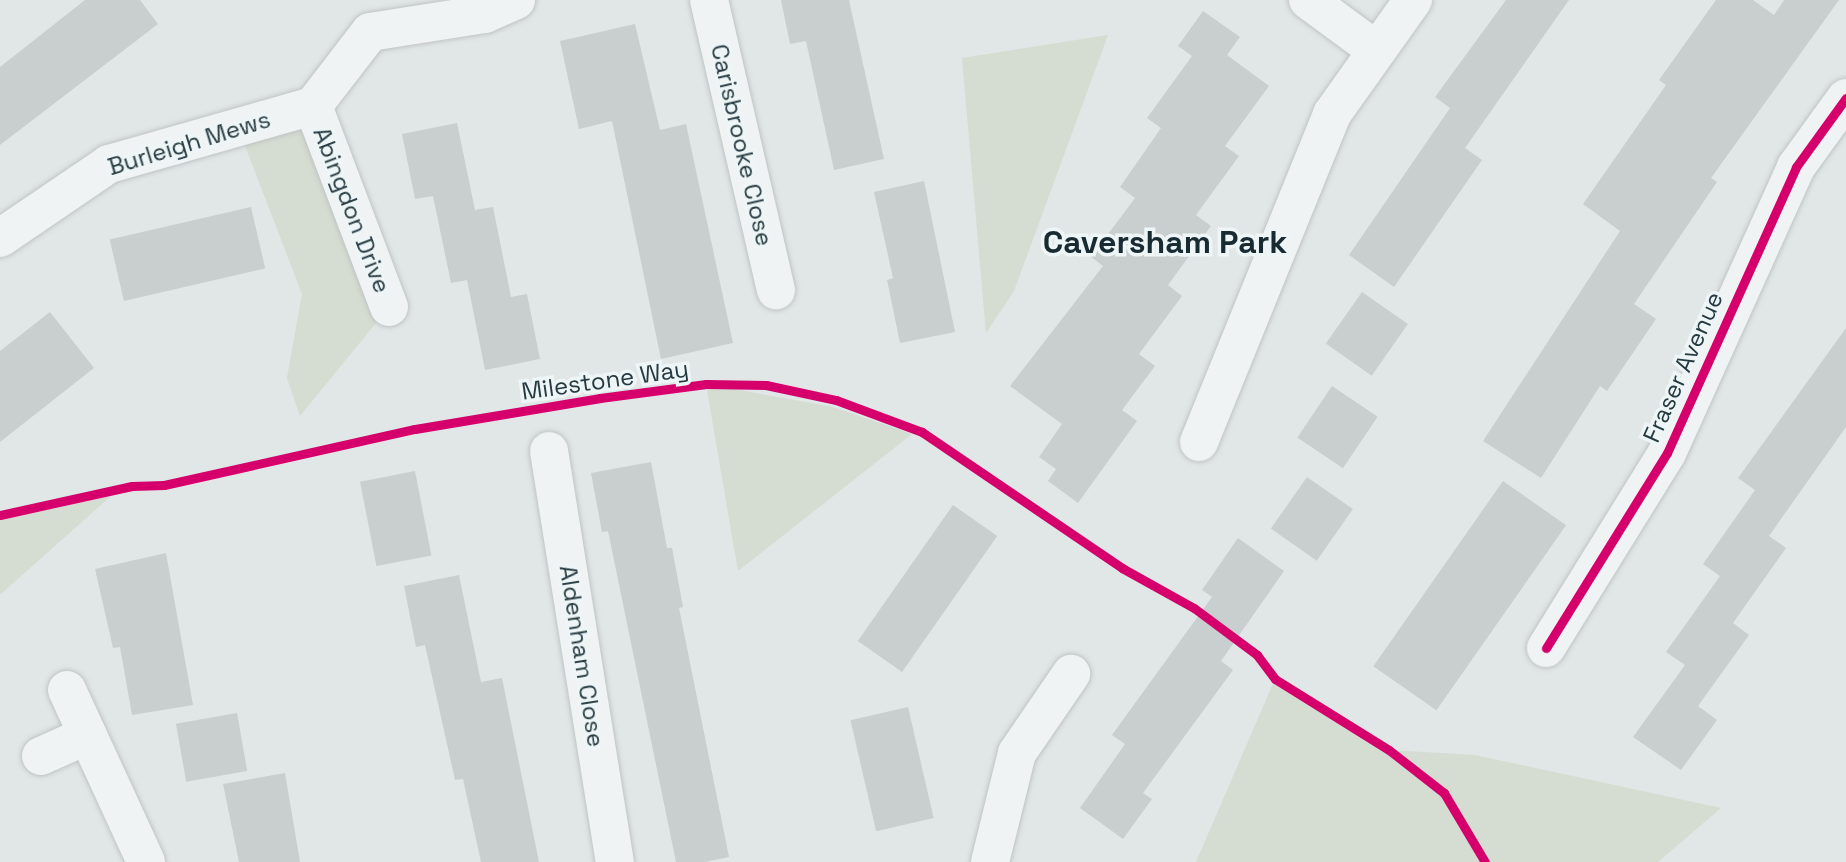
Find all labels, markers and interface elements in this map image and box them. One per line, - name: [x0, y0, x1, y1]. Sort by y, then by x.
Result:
- street label: Carisbrooke Close: [705, 41, 779, 249]
- street label: Burleigh Mews: [104, 105, 274, 181]
- street label: Abingdon Drive: [307, 123, 397, 297]
- district label: Caversham Park: [1043, 223, 1287, 261]
- street label: Fraser Avenue: [1637, 287, 1729, 447]
- street label: Milestone Way: [520, 354, 690, 406]
- street label: Aldenham Close: [553, 563, 611, 749]

